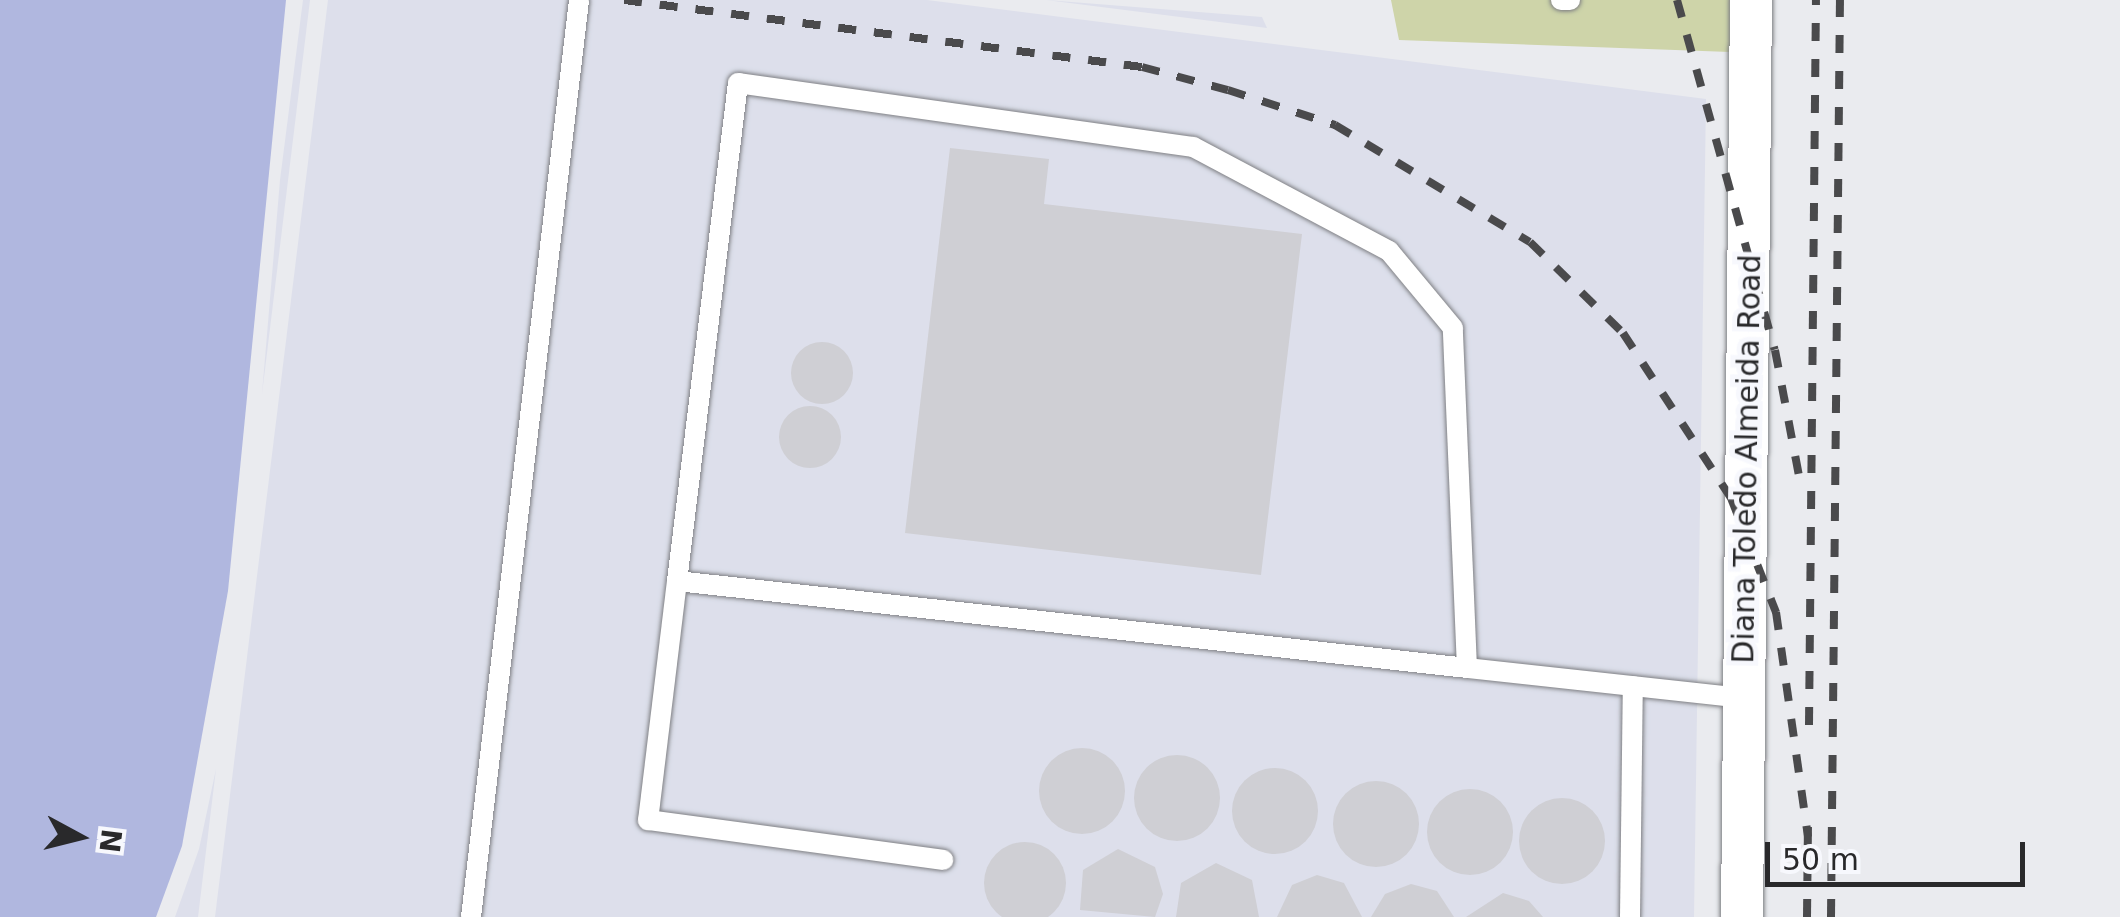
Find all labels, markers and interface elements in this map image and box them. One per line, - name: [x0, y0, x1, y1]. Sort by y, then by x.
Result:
- street label: Diana Toledo Almeida Road: [1725, 254, 1769, 664]
- north arrow: [30, 787, 130, 887]
- scale bar: [1770, 822, 2030, 884]
- text: N: [92, 827, 128, 854]
- text: 50 m: [1782, 842, 1859, 877]

